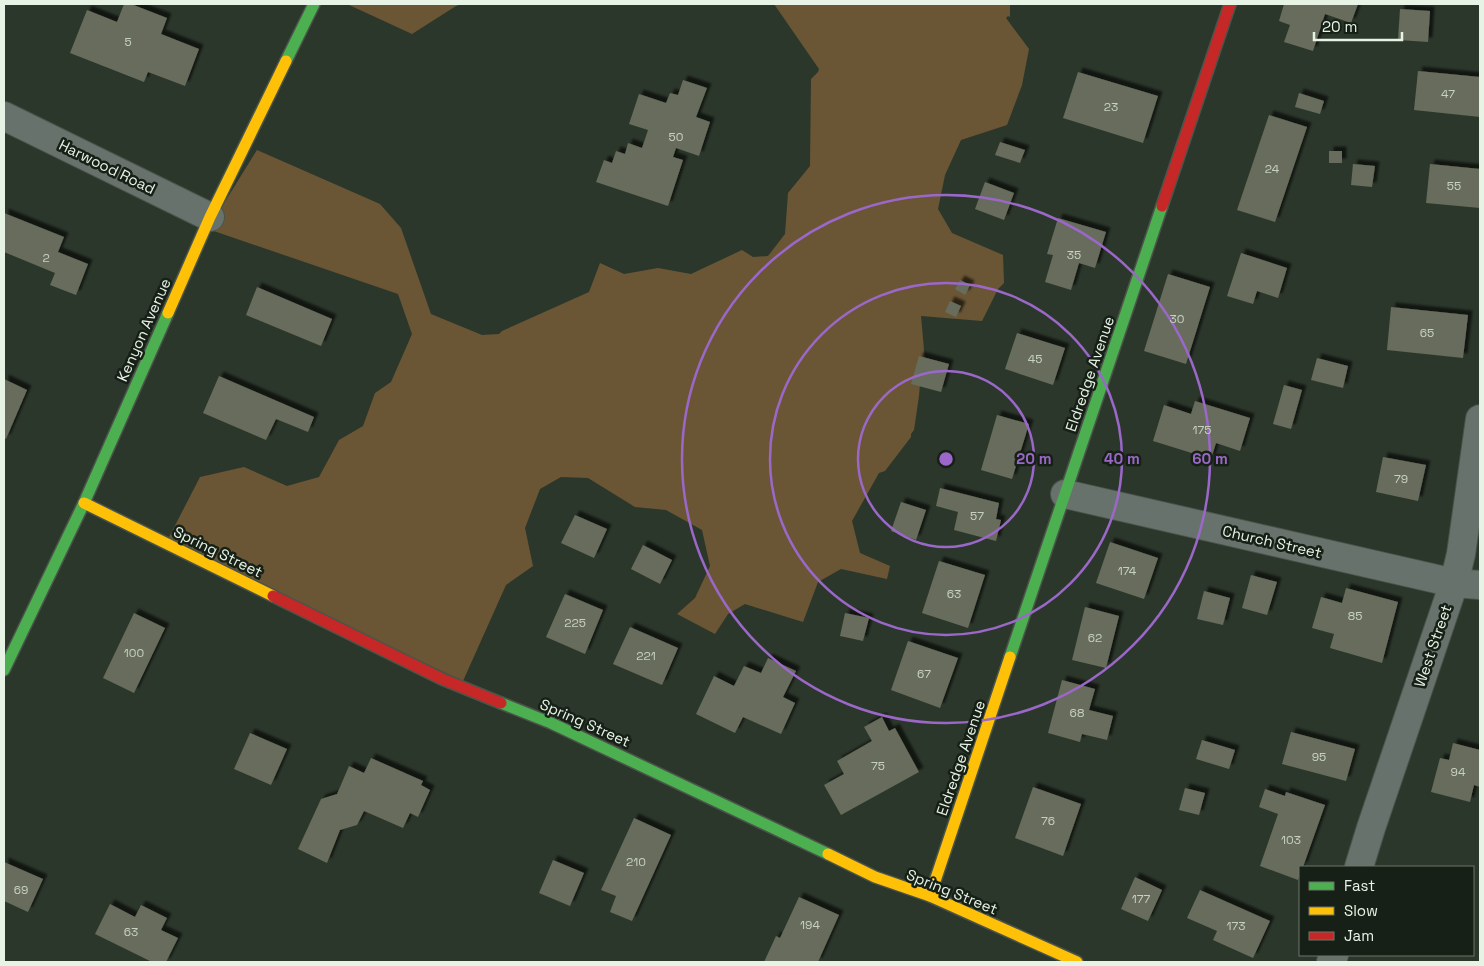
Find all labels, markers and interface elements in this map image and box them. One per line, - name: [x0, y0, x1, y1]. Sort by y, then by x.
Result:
- scale bar: [1314, 10, 1402, 42]
- text: 20 m: [1322, 17, 1357, 36]
- house number: 5: [124, 34, 132, 50]
- house number: 47: [1441, 86, 1455, 102]
- house number: 23: [1104, 99, 1118, 115]
- house number: 50: [669, 129, 683, 145]
- street label: Harwood Road: [56, 135, 159, 198]
- house number: 24: [1265, 161, 1280, 177]
- house number: 55: [1447, 178, 1461, 194]
- house number: 35: [1067, 247, 1081, 263]
- house number: 2: [42, 250, 50, 266]
- street label: Kenyon Avenue: [112, 275, 175, 384]
- house number: 30: [1170, 311, 1184, 327]
- street label: Eldredge Avenue: [1061, 314, 1118, 434]
- house number: 65: [1420, 325, 1434, 341]
- house number: 45: [1028, 351, 1042, 367]
- house number: 175: [1193, 422, 1211, 438]
- text: 20 m: [1016, 449, 1052, 468]
- text: 40 m: [1104, 449, 1140, 468]
- text: 60 m: [1192, 449, 1228, 468]
- centre of rings: [937, 450, 955, 468]
- house number: 79: [1394, 471, 1408, 487]
- house number: 57: [970, 508, 984, 524]
- street label: Church Street: [1221, 521, 1324, 562]
- street label: Spring Street: [171, 522, 266, 581]
- house number: 174: [1118, 563, 1137, 579]
- house number: 63: [947, 586, 961, 602]
- street label: West Street: [1410, 602, 1456, 690]
- house number: 85: [1348, 608, 1362, 624]
- house number: 225: [564, 615, 586, 631]
- house number: 62: [1088, 630, 1102, 646]
- house number: 100: [124, 645, 144, 661]
- house number: 221: [636, 648, 656, 664]
- house number: 67: [917, 666, 931, 682]
- street label: Spring Street: [537, 694, 633, 751]
- street label: Eldredge Avenue: [932, 698, 989, 818]
- house number: 68: [1070, 705, 1084, 721]
- house number: 95: [1312, 749, 1326, 765]
- house number: 75: [871, 758, 885, 774]
- house number: 94: [1451, 764, 1466, 780]
- house number: 76: [1041, 813, 1055, 829]
- house number: 103: [1281, 832, 1301, 848]
- house number: 210: [626, 854, 646, 870]
- street label: Spring Street: [904, 865, 1001, 918]
- legend: [1299, 866, 1474, 956]
- text: Fast: [1344, 876, 1375, 895]
- house number: 69: [14, 882, 28, 898]
- house number: 177: [1132, 891, 1151, 907]
- text: Slow: [1344, 901, 1378, 920]
- house number: 194: [800, 917, 820, 933]
- house number: 173: [1226, 918, 1246, 934]
- house number: 63: [124, 924, 138, 940]
- text: Jam: [1344, 926, 1374, 945]

